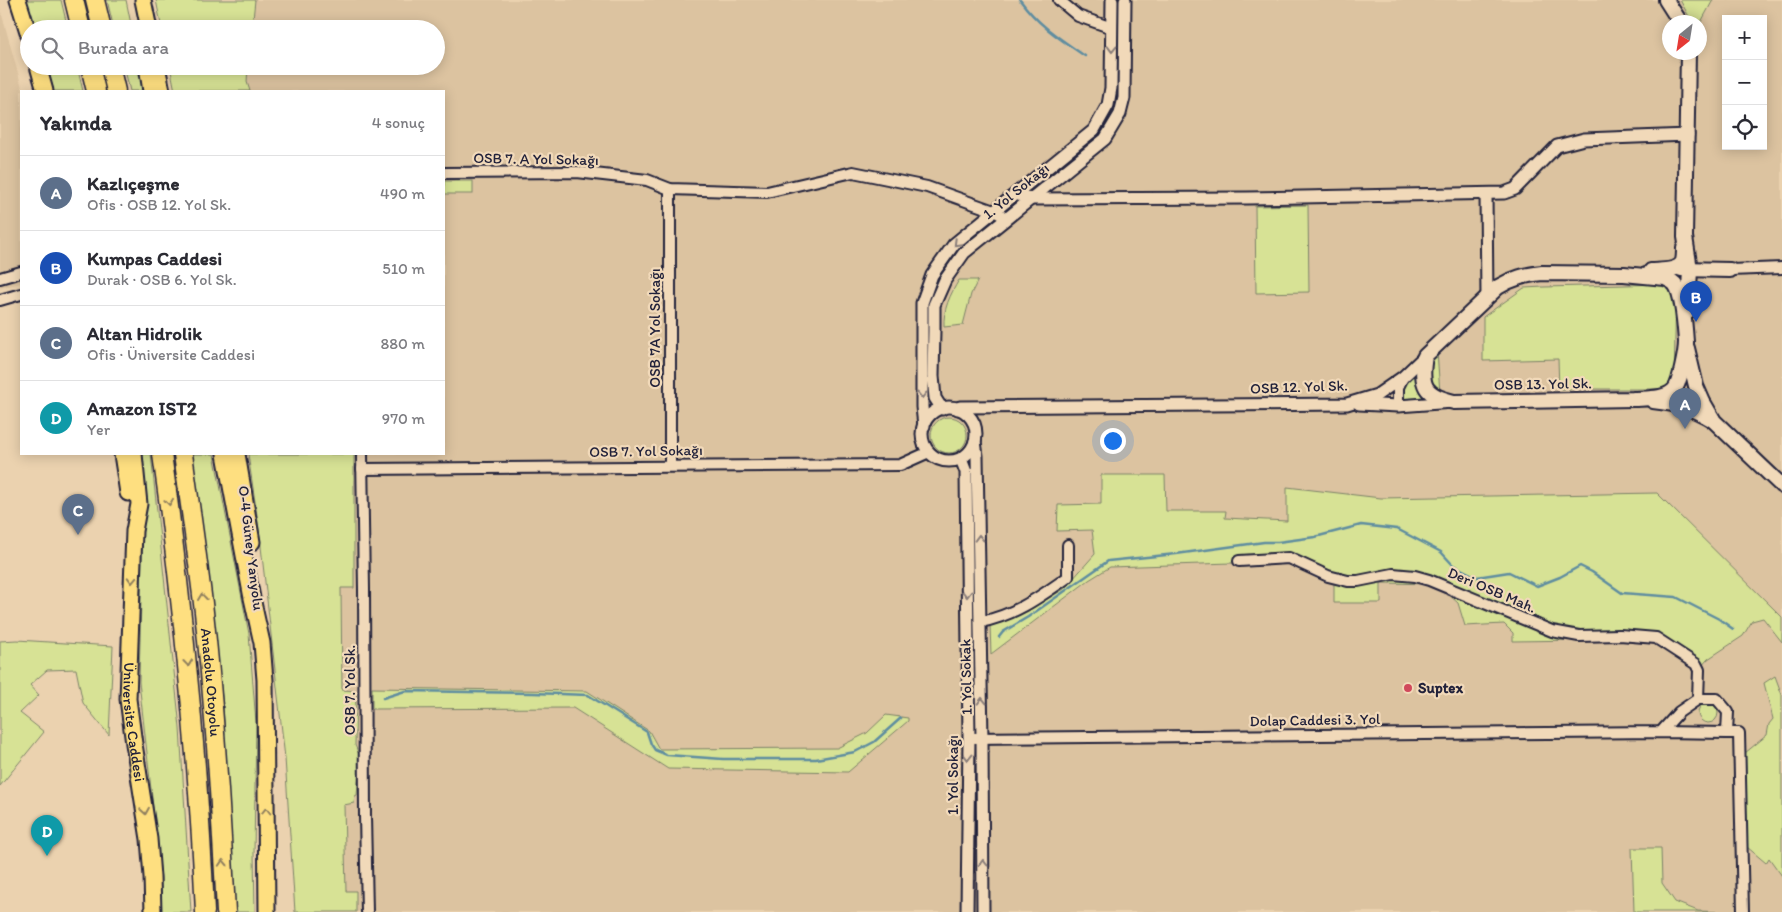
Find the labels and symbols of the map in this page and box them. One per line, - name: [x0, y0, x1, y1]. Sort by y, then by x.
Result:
- north arrow: [1662, 15, 1707, 60]
- one-way arrow: [1107, 45, 1117, 53]
- street label: OSB 7. A Yol Sokağı: [473, 149, 599, 169]
- street label: 1. Yol Sokağı: [979, 159, 1053, 223]
- one-way arrow: [954, 237, 963, 246]
- street label: OSB 7A Yol Sokağı: [646, 268, 664, 388]
- pin: B: [1680, 281, 1712, 322]
- street label: OSB 13. Yol Sk.: [1494, 374, 1592, 394]
- street label: OSB 12. Yol Sk.: [1250, 376, 1348, 398]
- pin: A: [1669, 388, 1701, 429]
- one-way arrow: [917, 392, 927, 400]
- your location: [1100, 428, 1126, 454]
- street label: OSB 7. Yol Sokağı: [589, 441, 703, 461]
- street label: O-4 Güney Yanyolu: [234, 485, 268, 611]
- pin: C: [62, 494, 94, 535]
- one-way arrow: [163, 498, 174, 506]
- one-way arrow: [974, 534, 984, 542]
- street label: Deri OSB Mah.: [1445, 563, 1539, 617]
- one-way arrow: [126, 576, 137, 584]
- one-way arrow: [962, 590, 972, 598]
- one-way arrow: [197, 592, 208, 600]
- street label: Anadolu Otoyolu: [197, 627, 224, 738]
- street label: 1. Yol Sokak: [956, 639, 976, 715]
- street label: OSB 7. Yol Sk.: [341, 645, 359, 735]
- one-way arrow: [182, 660, 193, 668]
- street label: Üniversite Caddesi: [119, 662, 149, 783]
- place label: Suptex: [1418, 679, 1463, 698]
- marker: Suptex: [1402, 682, 1414, 694]
- one-way arrow: [977, 697, 987, 704]
- street label: Dolap Caddesi 3. Yol: [1250, 710, 1381, 730]
- street label: 1. Yol Sokağı: [944, 735, 962, 815]
- one-way arrow: [963, 753, 973, 761]
- one-way arrow: [261, 807, 271, 814]
- one-way arrow: [139, 808, 150, 816]
- pin: D: [31, 815, 63, 856]
- one-way arrow: [218, 859, 229, 867]
- one-way arrow: [978, 859, 988, 867]

